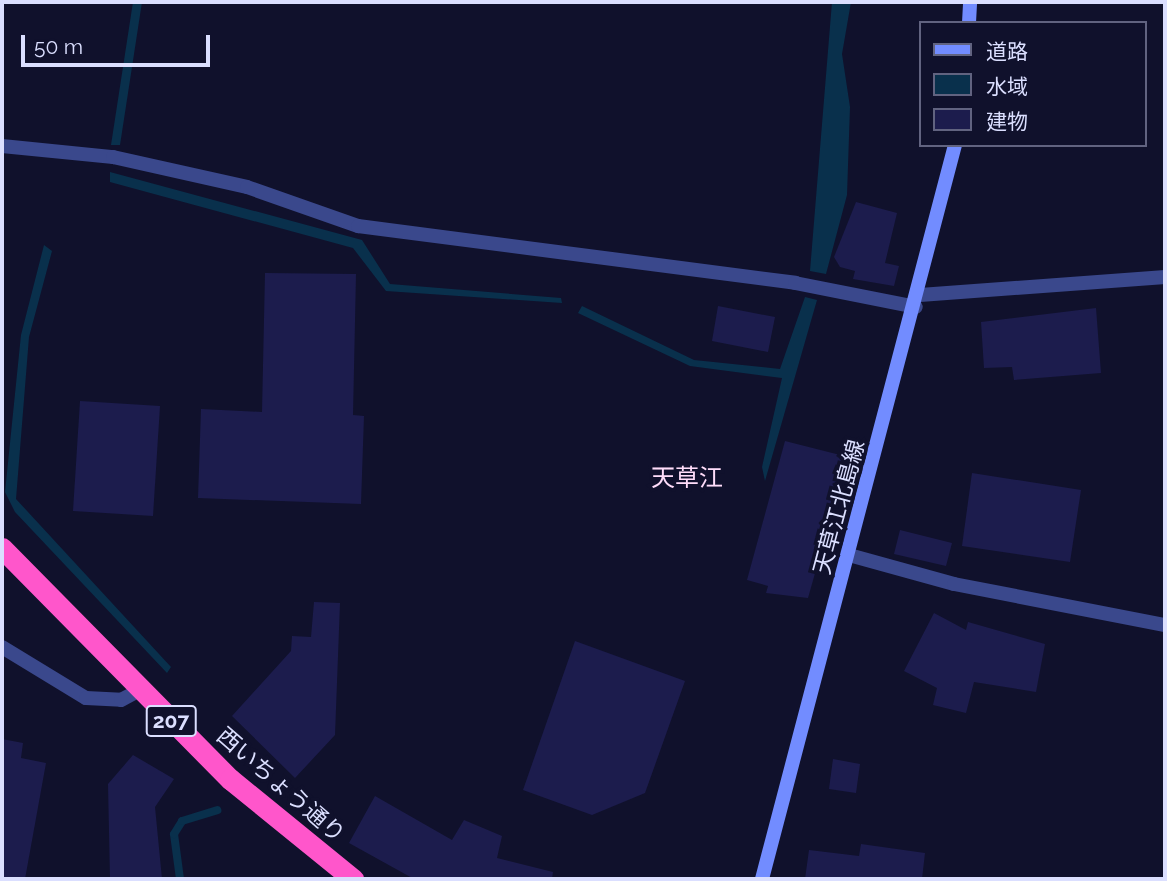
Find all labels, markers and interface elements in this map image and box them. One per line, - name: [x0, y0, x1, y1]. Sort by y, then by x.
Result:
- scale bar: [24, 21, 214, 65]
- legend: [918, 21, 1146, 147]
- text: 50 m: [34, 34, 83, 59]
- text: 道路: [986, 39, 1028, 64]
- text: 水域: [986, 74, 1028, 99]
- text: 建物: [986, 109, 1028, 134]
- street label: 天草江北島線: [808, 437, 870, 577]
- district label: 天草江: [651, 464, 723, 492]
- road number: 207: [145, 704, 197, 738]
- street label: 西いちょう通り: [211, 722, 351, 848]

